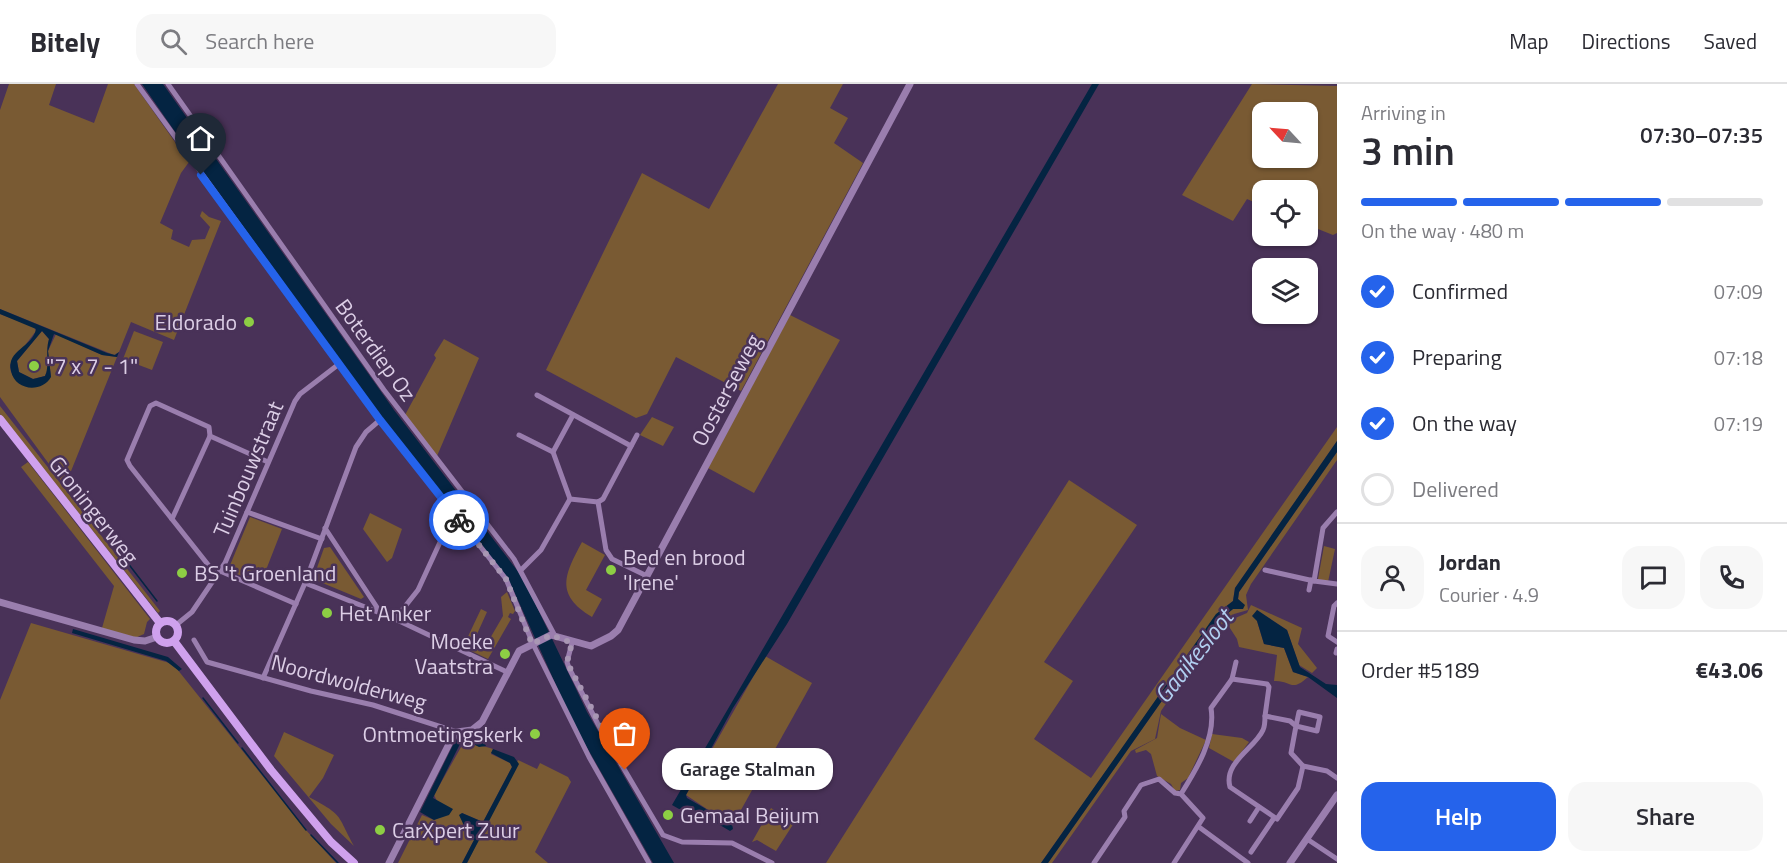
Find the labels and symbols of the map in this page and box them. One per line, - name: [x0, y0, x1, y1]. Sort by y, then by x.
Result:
- north arrow: [1252, 102, 1318, 168]
- pin: [175, 113, 226, 175]
- street label: Boterdiep Oz: [327, 292, 425, 408]
- place label: Eldorado: [155, 305, 237, 339]
- marker: Eldorado: [242, 315, 256, 329]
- street label: Oosterseweg: [682, 328, 770, 452]
- place label: "7 x 7 - 1": [46, 349, 138, 383]
- marker: "7 x 7 - 1": [27, 359, 41, 373]
- street label: Tuinbouwstraat: [204, 395, 292, 542]
- street label: Groningerweg: [41, 448, 147, 572]
- courier: [429, 490, 489, 550]
- place label: Bed en brood 'Irene': [623, 540, 746, 599]
- place label: BS 't Groenland: [194, 556, 337, 590]
- marker: Bed en brood 'Irene': [604, 563, 618, 577]
- marker: BS 't Groenland: [175, 566, 189, 580]
- place label: Het Anker: [339, 596, 432, 630]
- water label: Gaaikesloot: [1145, 599, 1243, 711]
- marker: Het Anker: [320, 606, 334, 620]
- place label: Moeke Vaatstra: [414, 624, 493, 683]
- street label: Noordwolderweg: [267, 645, 431, 719]
- marker: Moeke Vaatstra: [498, 647, 512, 661]
- pin: [599, 708, 650, 770]
- place label: Ontmoetingskerk: [363, 717, 523, 751]
- marker: Ontmoetingskerk: [528, 727, 542, 741]
- callout: Garage Stalman: [661, 749, 832, 791]
- place label: Gemaal Beijum: [680, 798, 819, 832]
- marker: Gemaal Beijum: [661, 808, 675, 822]
- place label: CarXpert Zuur: [392, 813, 520, 847]
- marker: CarXpert Zuur: [373, 823, 387, 837]

